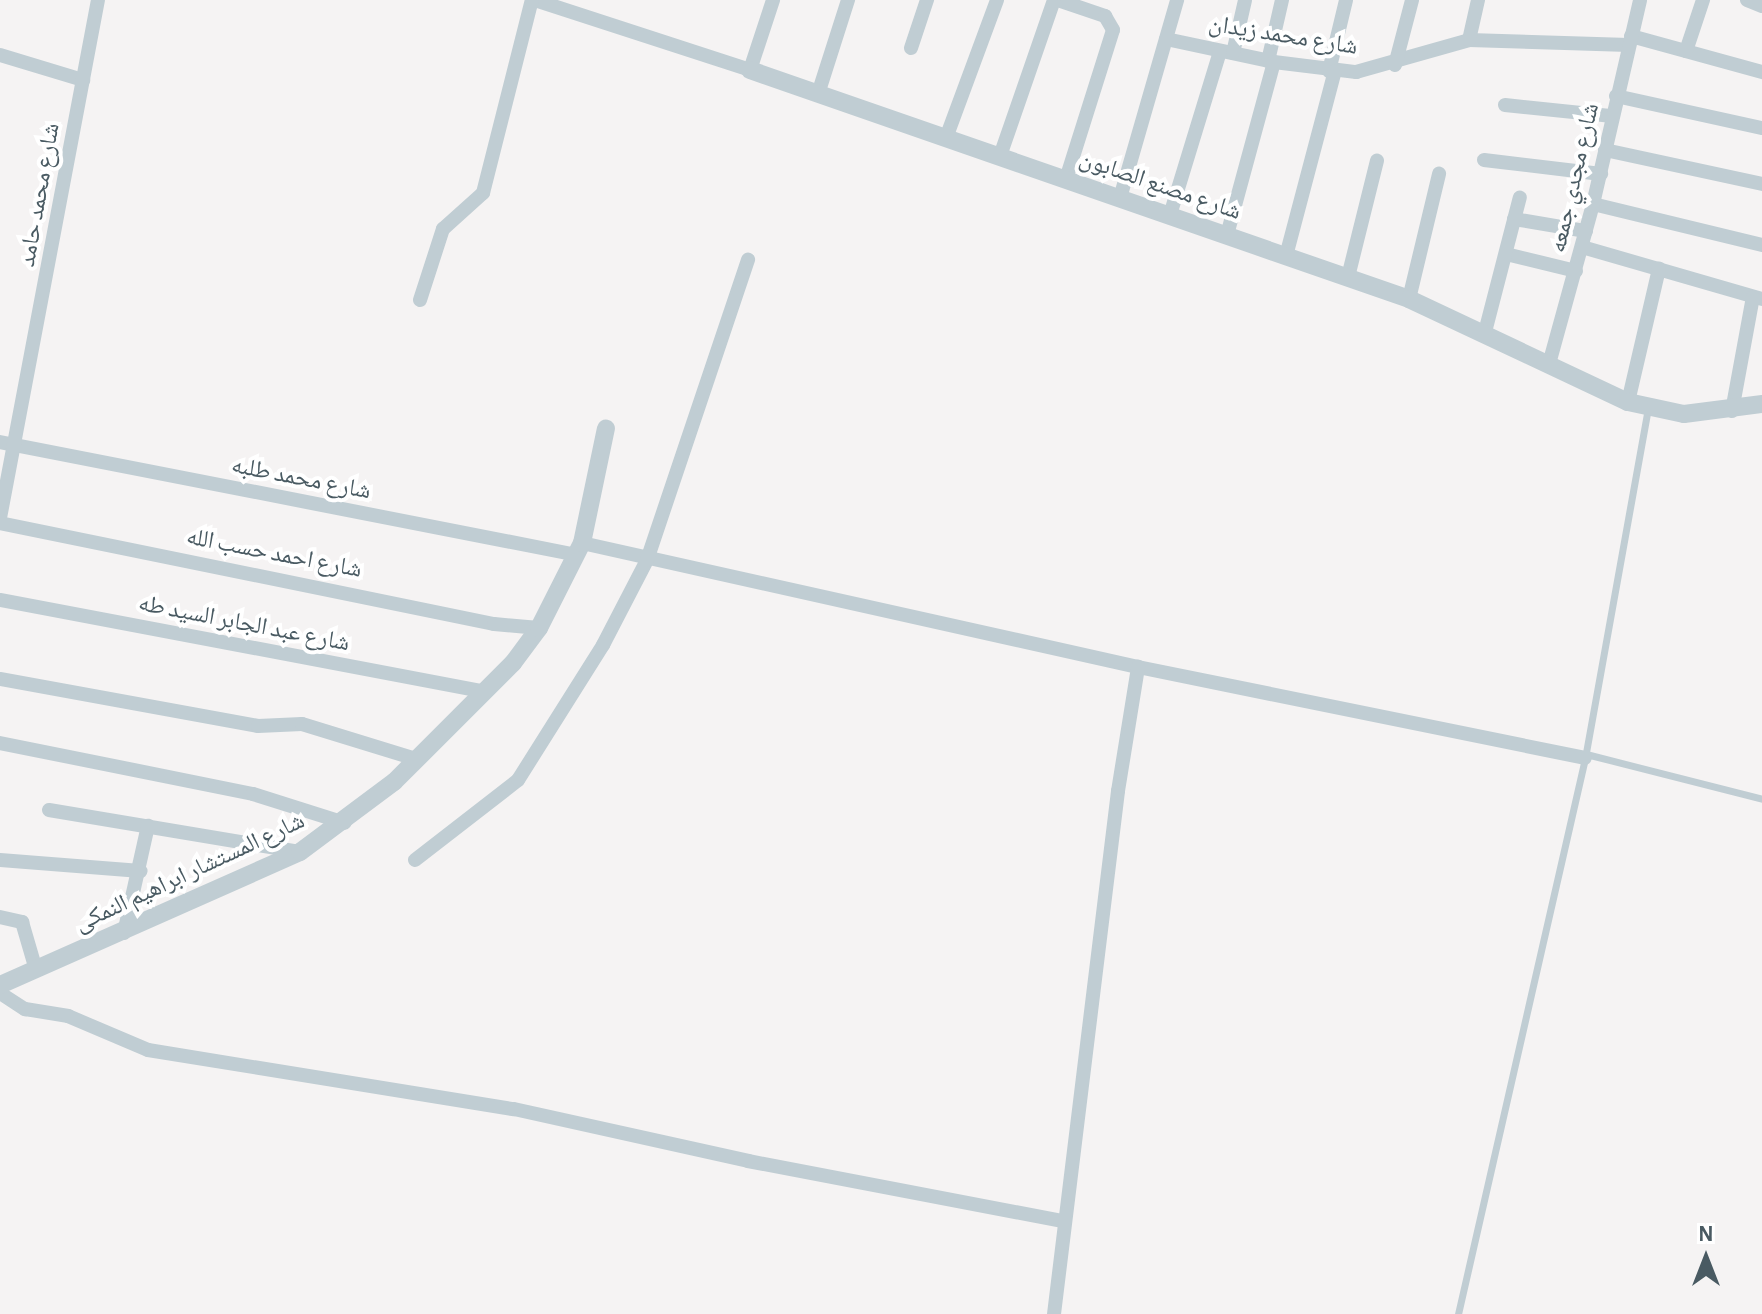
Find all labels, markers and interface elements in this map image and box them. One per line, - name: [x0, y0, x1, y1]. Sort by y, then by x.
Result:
- street label: شارع محمد زيدان: [1206, 10, 1360, 62]
- street label: شارع مجدي جمعه: [1544, 100, 1606, 256]
- street label: شارع محمد حامد: [13, 121, 67, 269]
- street label: شارع مصنع الصابون: [1075, 145, 1245, 227]
- street label: شارع محمد طلبه: [229, 451, 373, 507]
- street label: شارع احمد حسب الله: [184, 523, 364, 585]
- street label: شارع عبد الجابر السيد طه: [136, 589, 352, 659]
- street label: شارع المستشار ابراهيم النمكى: [70, 807, 310, 939]
- north arrow: [1666, 1218, 1746, 1298]
- text: N: [1698, 1223, 1714, 1245]

